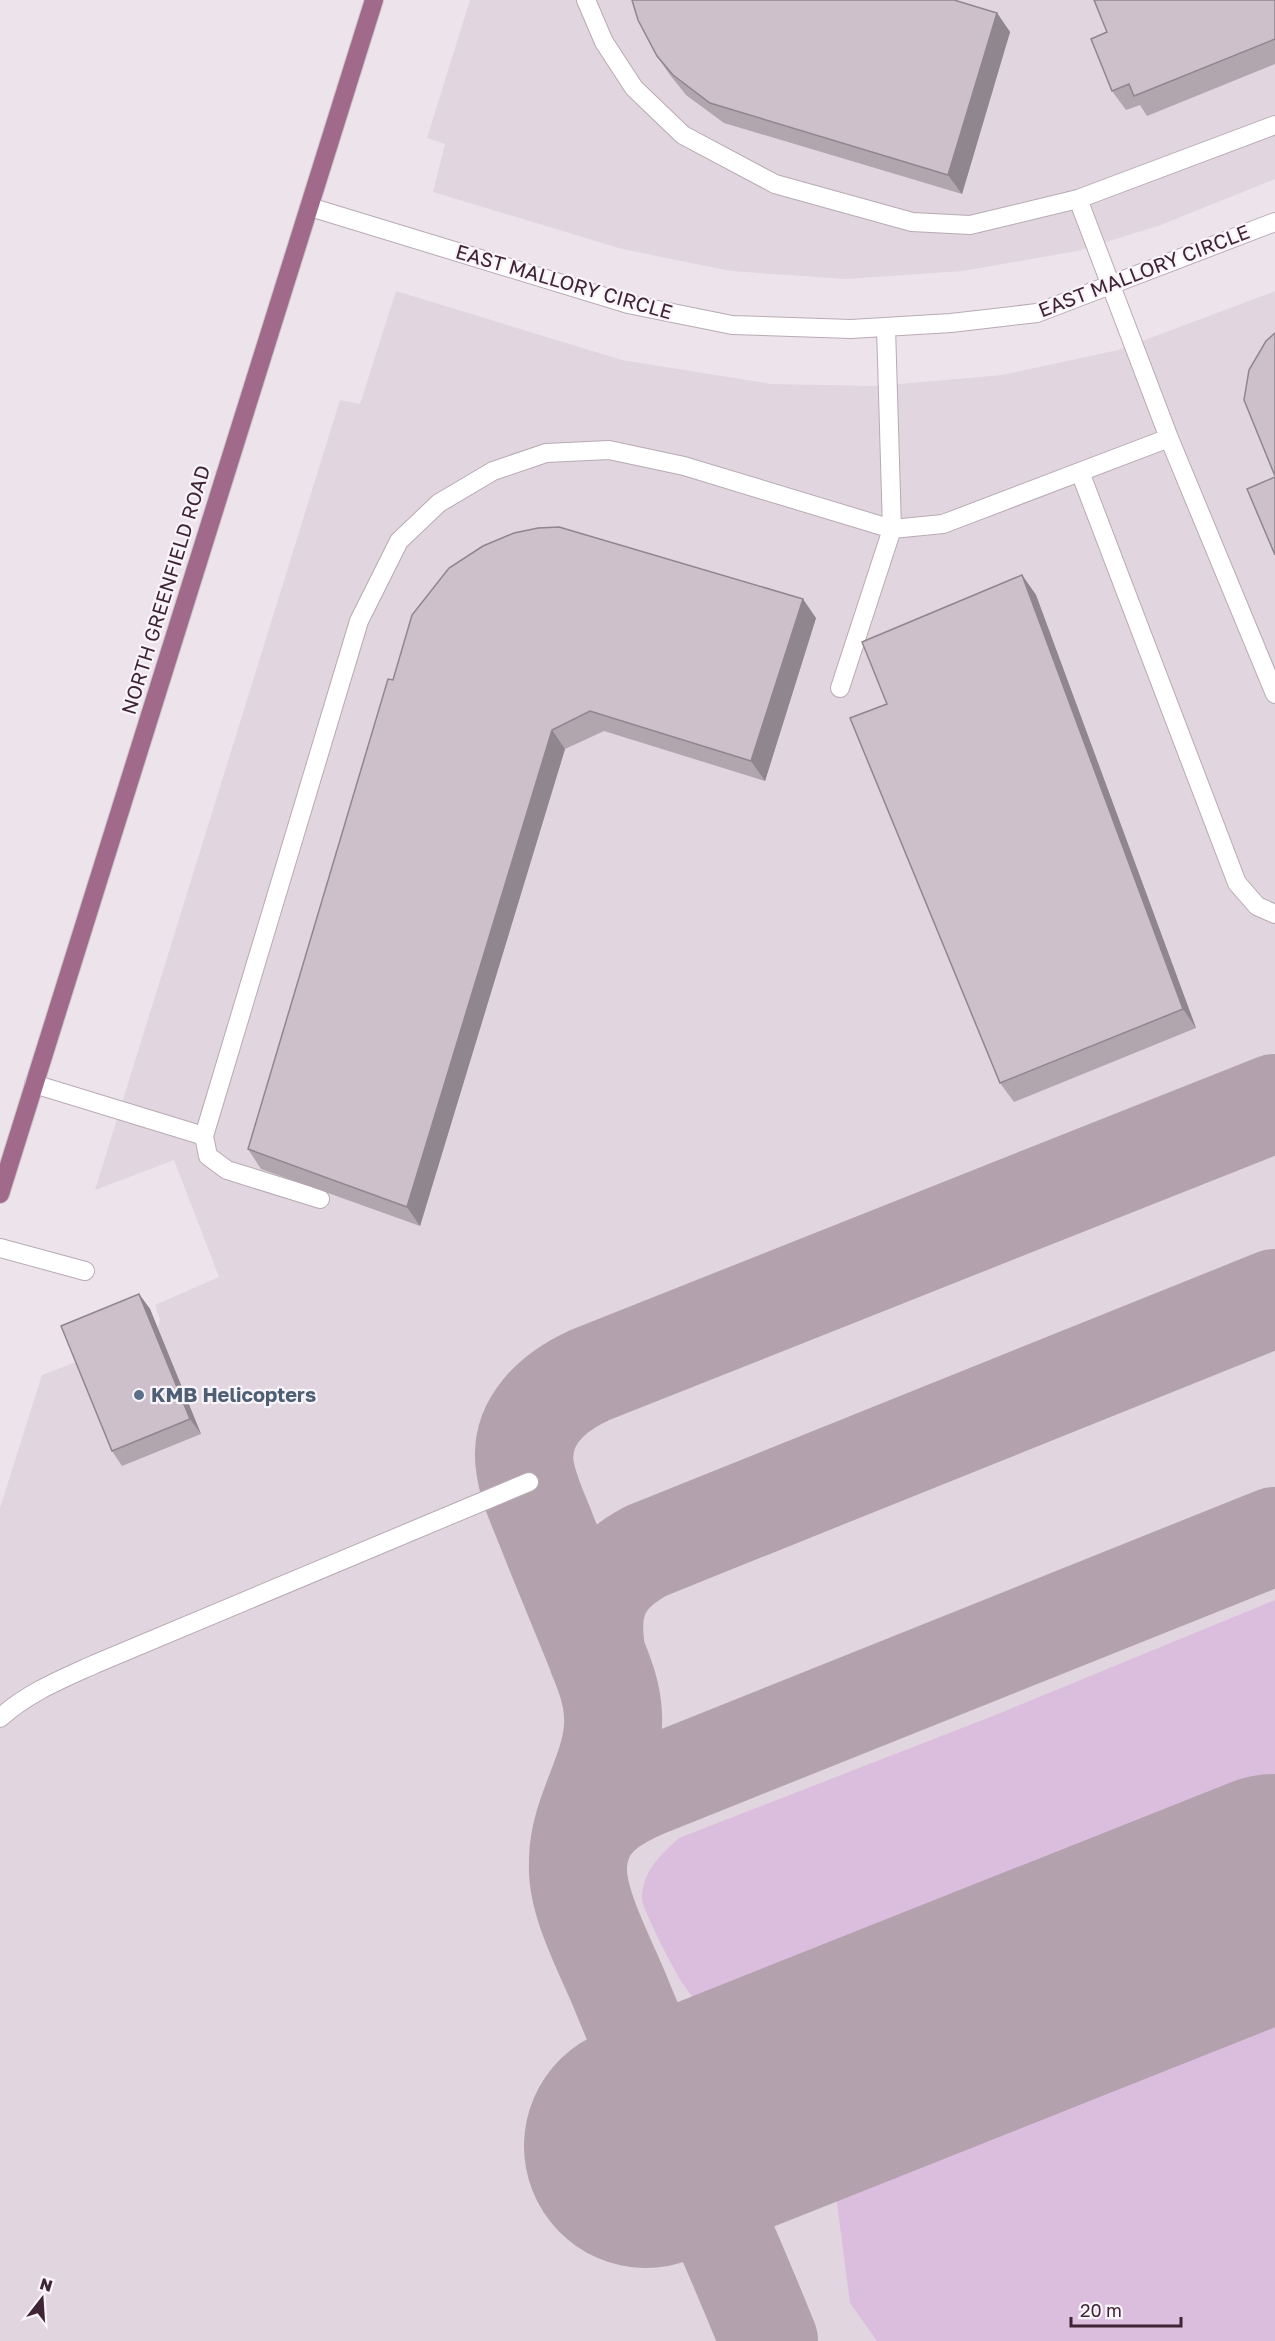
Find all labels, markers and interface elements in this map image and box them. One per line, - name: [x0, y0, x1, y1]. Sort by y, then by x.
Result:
- street label: EAST MALLORY CIRCLE: [1035, 219, 1253, 321]
- street label: EAST MALLORY CIRCLE: [453, 239, 675, 323]
- street label: NORTH GREENFIELD ROAD: [116, 462, 214, 717]
- place label: KMB Helicopters: [151, 1382, 316, 1406]
- marker: KMB Helicopters: [132, 1388, 146, 1402]
- north arrow: [12, 2269, 72, 2329]
- text: N: [38, 2273, 55, 2296]
- scale bar: [1071, 2290, 1180, 2328]
- text: 20 m: [1080, 2299, 1122, 2321]

